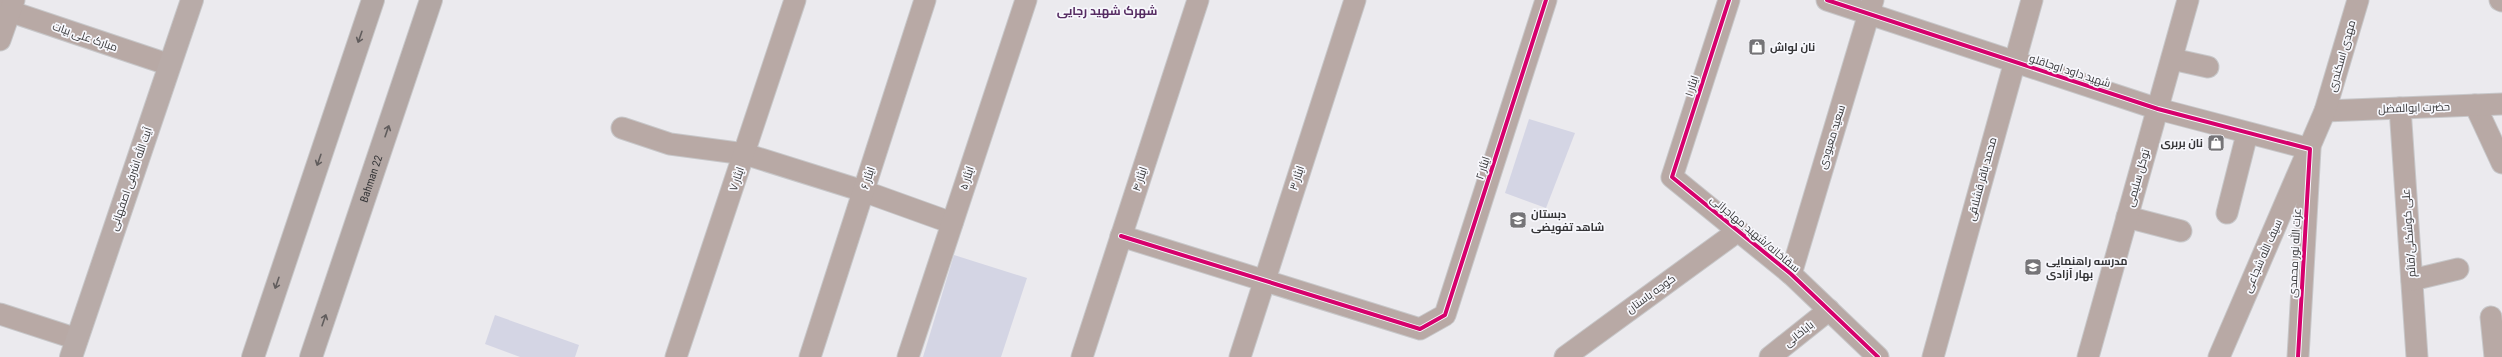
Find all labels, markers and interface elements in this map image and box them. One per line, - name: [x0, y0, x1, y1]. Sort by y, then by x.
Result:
- district label: شهرک شهید رجایی: [1057, 4, 1157, 19]
- street label: مهدی اسکندری: [2326, 19, 2358, 93]
- street label: مبارک علی بیات: [51, 20, 119, 54]
- one-way arrow: [356, 31, 364, 43]
- shop icon: نان لواش: [1747, 37, 1767, 57]
- place label: نان لواش: [1770, 41, 1815, 55]
- street label: شهید داود اوجاقلو: [2028, 52, 2112, 90]
- street label: ایثار ۱: [1683, 74, 1701, 98]
- street label: حضرت ابوالفضل: [2378, 100, 2450, 116]
- street label: سعید معبودی: [1816, 103, 1848, 171]
- street label: آیت الله اشرفی اصفهانی: [105, 125, 155, 232]
- one-way arrow: [384, 125, 392, 137]
- shop icon: نان بربری: [2206, 133, 2226, 153]
- street label: محمد باقر قشلاقی: [1965, 136, 1999, 222]
- place label: نان بربری: [2160, 137, 2203, 150]
- street label: توکل سلیمی: [2124, 148, 2152, 208]
- one-way arrow: [315, 154, 322, 167]
- street label: Bahman 22: [357, 154, 385, 204]
- street label: ایثار ۲: [1473, 155, 1493, 181]
- street label: ایثار ۳: [1287, 164, 1307, 192]
- street label: ایثار ۷: [727, 165, 747, 193]
- street label: ایثار ۶: [858, 165, 878, 191]
- street label: ایثار ۵: [957, 165, 977, 191]
- street label: ایثار ۴: [1130, 165, 1150, 193]
- street label: علی کوشکنی/قائم: [2399, 188, 2420, 278]
- street label: سقاخانه/شهید مهاجرانی: [1708, 193, 1802, 275]
- place label: دبستان شاهد تفویضی: [1531, 208, 1604, 235]
- street label: عزت الله نور محمدی: [2284, 208, 2304, 298]
- school or university icon: دبستان شاهد تفویضی: [1508, 210, 1528, 230]
- street label: سیف الله شجاعی: [2239, 217, 2285, 295]
- place label: مدرسه راهنمایی بهار آزادی: [2046, 255, 2128, 282]
- school or university icon: مدرسه راهنمایی بهار آزادی: [2023, 257, 2043, 277]
- street label: کوچه باستان: [1624, 272, 1678, 316]
- one-way arrow: [273, 277, 281, 289]
- one-way arrow: [320, 314, 328, 326]
- street label: باباخانی: [1782, 318, 1816, 350]

